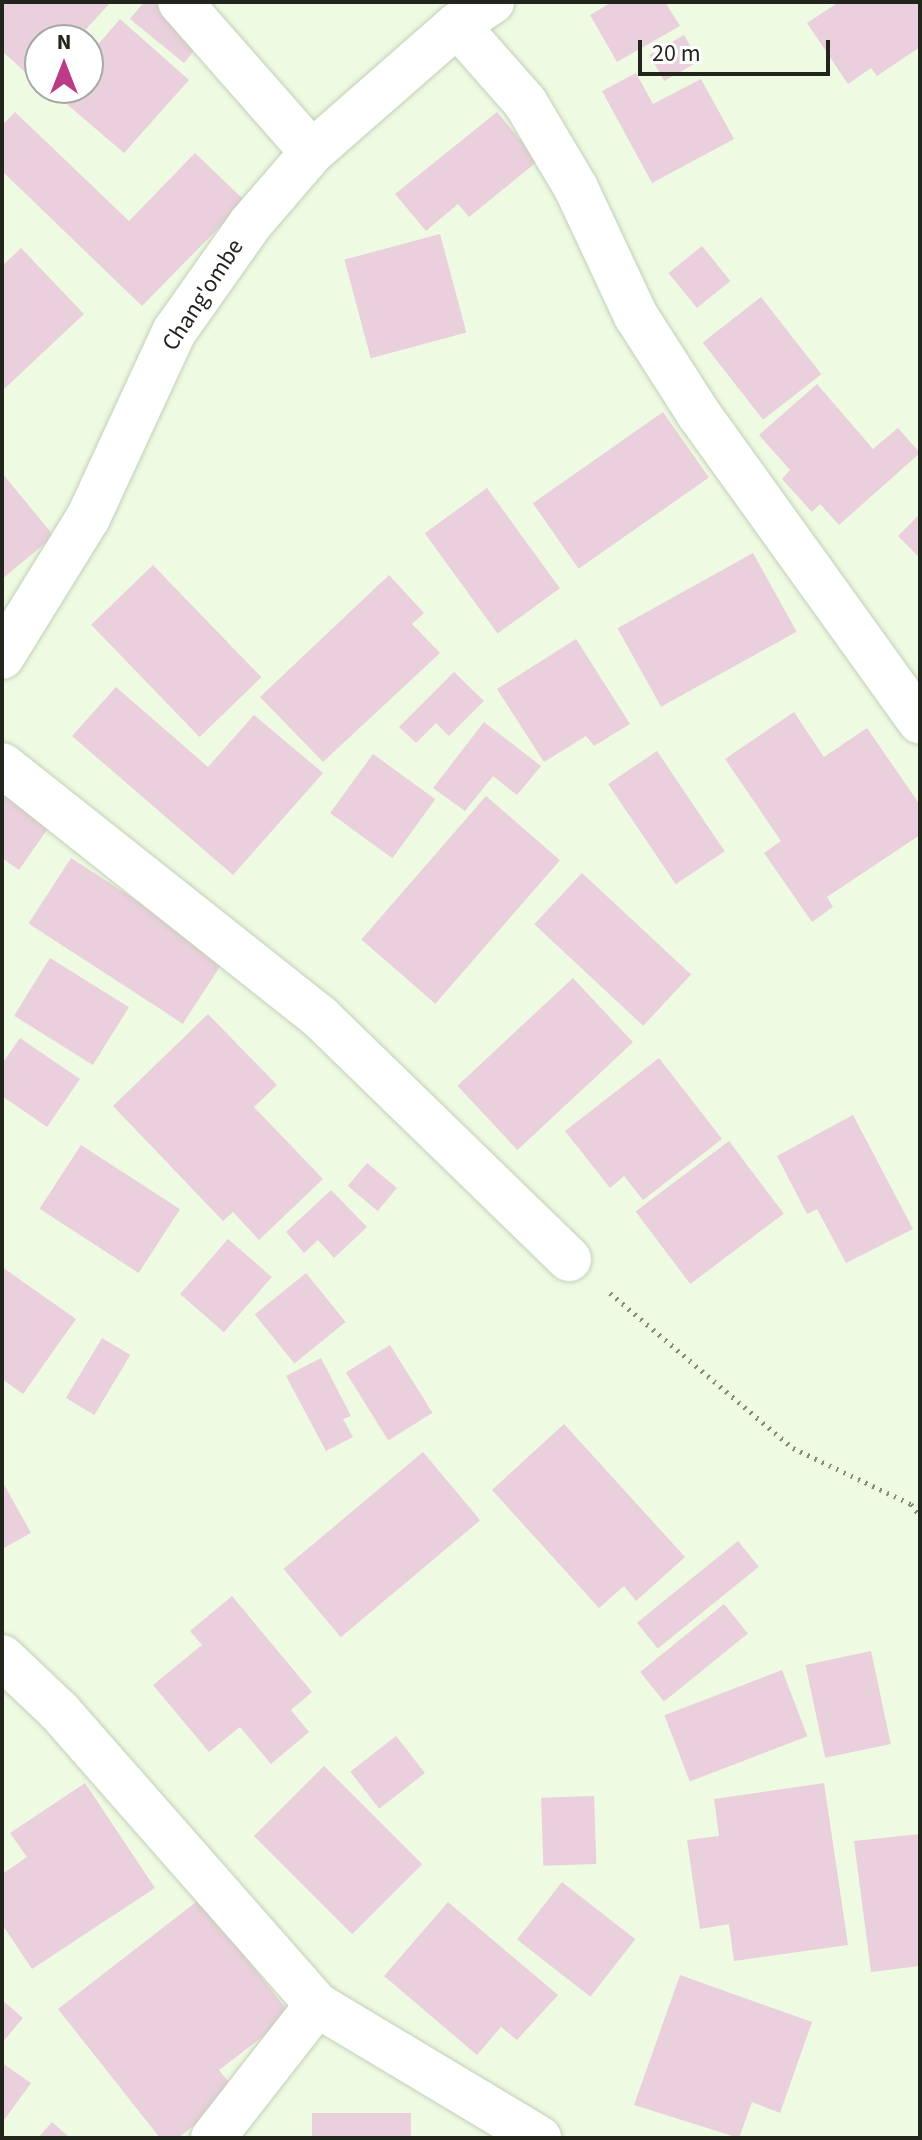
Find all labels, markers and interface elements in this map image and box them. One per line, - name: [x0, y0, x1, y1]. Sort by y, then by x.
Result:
- north arrow: [24, 24, 104, 104]
- scale bar: [642, 24, 834, 74]
- text: N: [57, 26, 71, 58]
- text: 20 m: [652, 36, 701, 71]
- street label: Chang'ombe: [156, 234, 250, 356]

